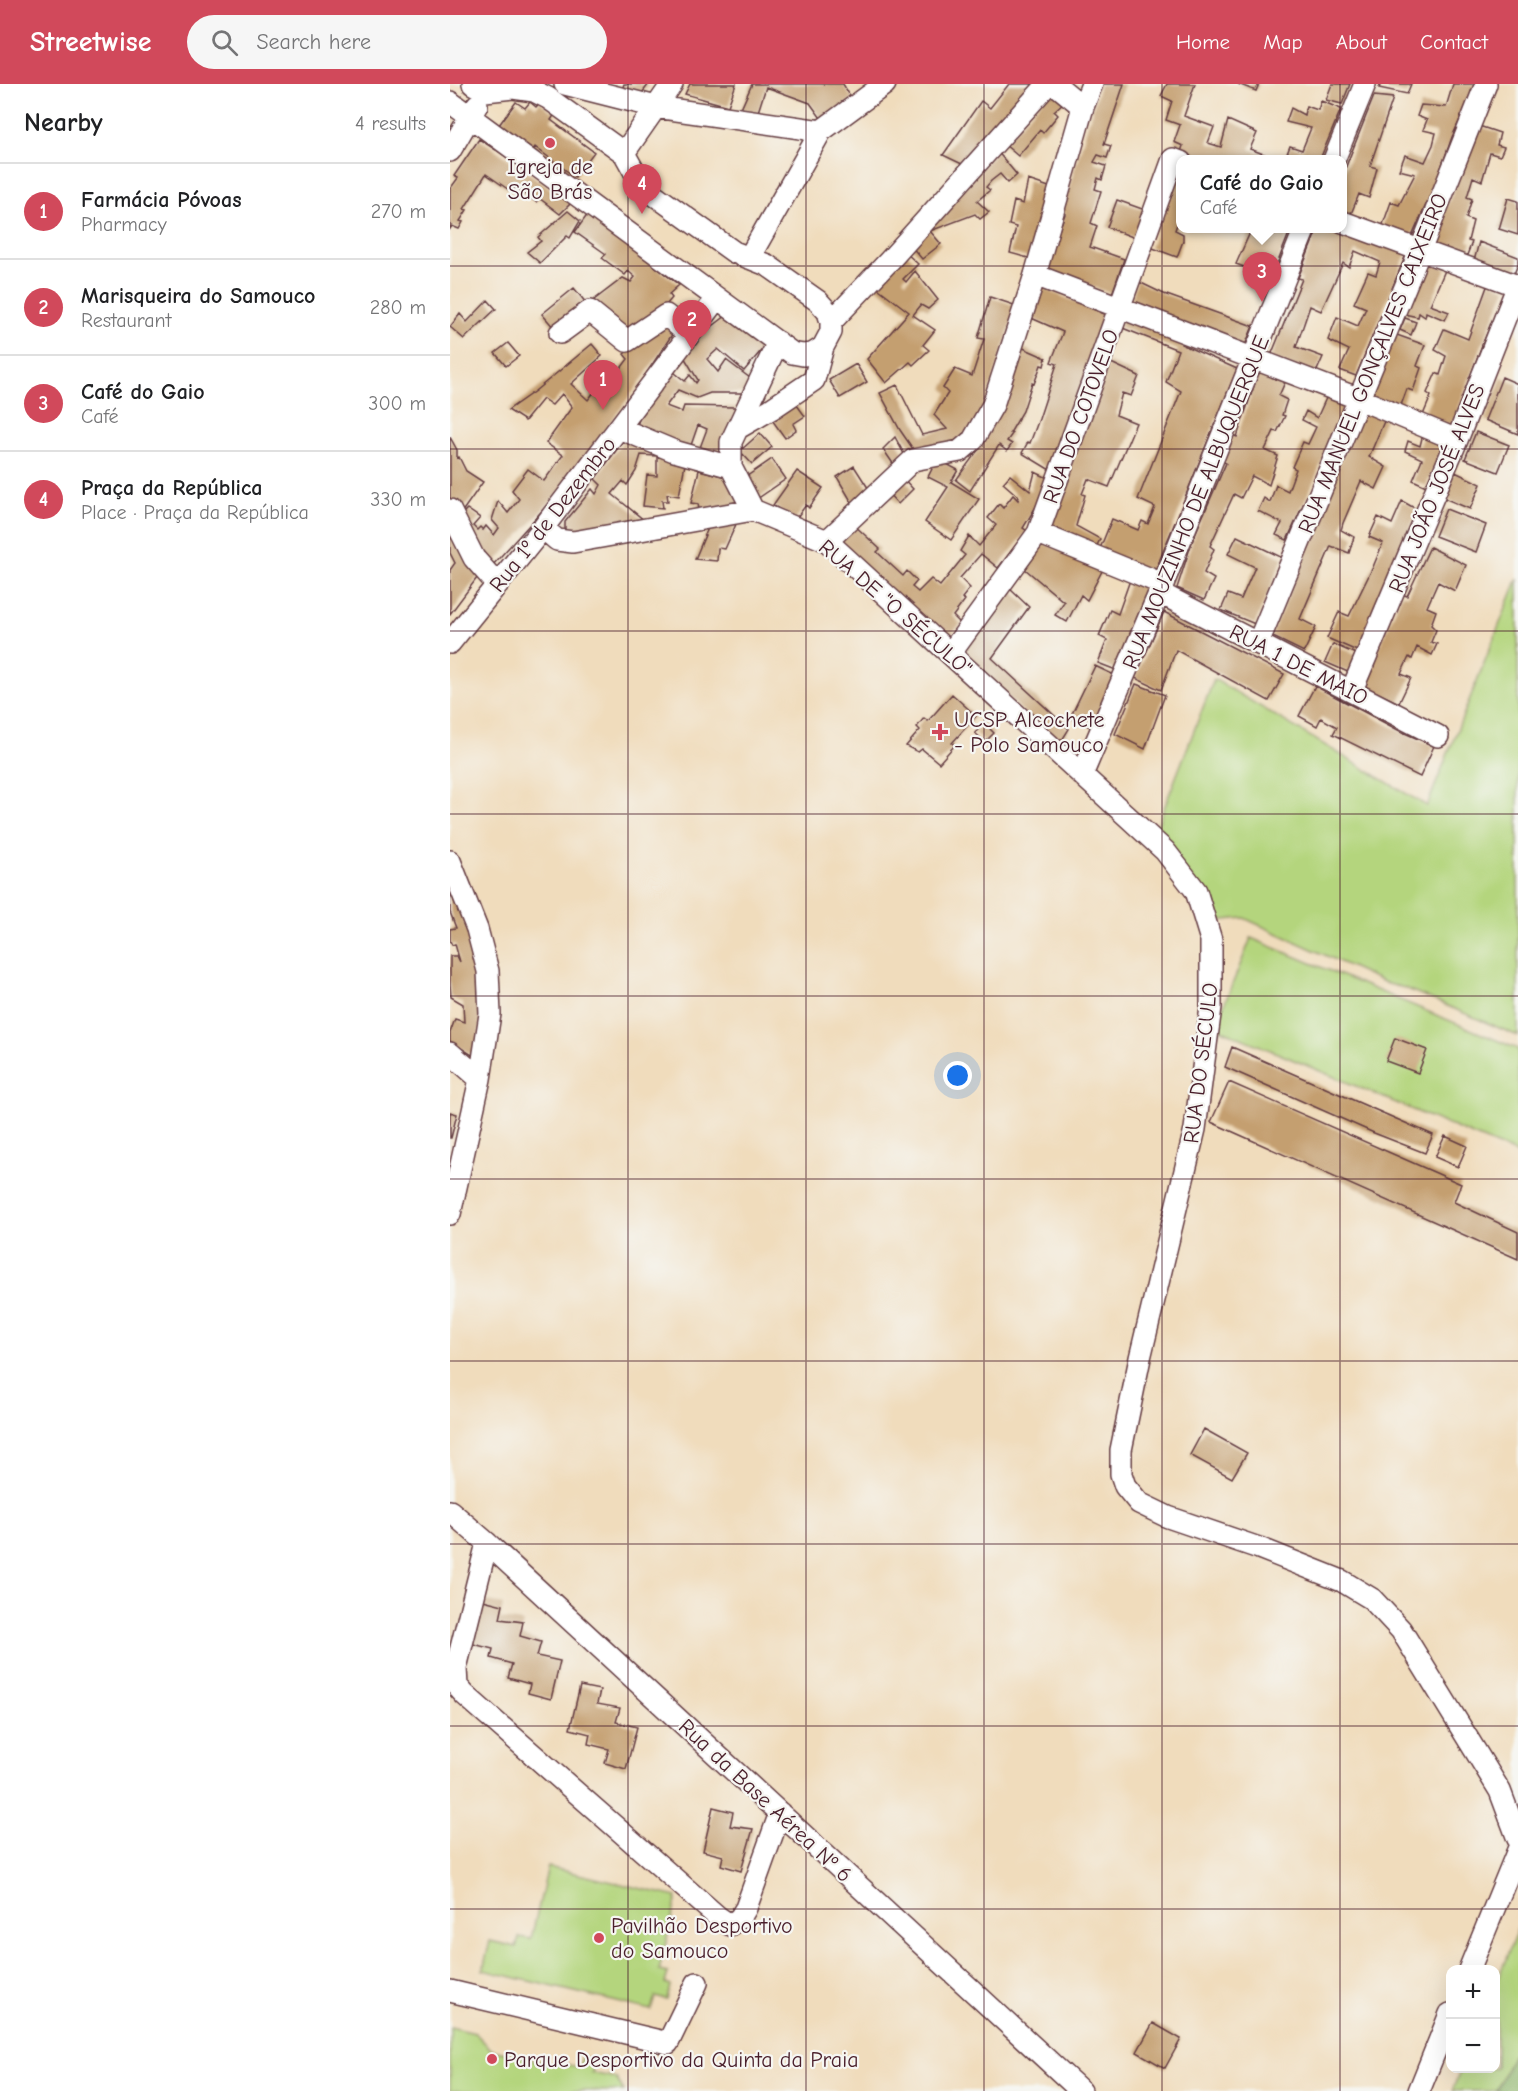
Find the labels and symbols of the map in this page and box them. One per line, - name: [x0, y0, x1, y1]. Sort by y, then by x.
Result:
- marker: Igreja de São Brás: [543, 136, 557, 150]
- place label: Igreja de São Brás: [507, 154, 593, 205]
- pin: 4: [622, 164, 662, 214]
- street label: RUA MANUEL GONÇALVES CAIXEIRO: [1293, 190, 1453, 537]
- pin: 3: [1242, 252, 1282, 302]
- pin: 2: [672, 300, 712, 350]
- street label: RUA DO COTOVELO: [1037, 326, 1125, 507]
- street label: RUA MOUZINHO DE ALBUQUERQUE: [1117, 332, 1275, 673]
- pin: 1: [584, 360, 622, 410]
- street label: RUA JOÃO JOSÉ ALVES: [1383, 380, 1491, 597]
- street label: Rua 1º de Dezembro: [484, 432, 622, 598]
- street label: RUA DE "O SÉCULO": [813, 534, 977, 681]
- street label: RUA 1 DE MAIO: [1225, 619, 1372, 711]
- place label: UCSP Alcochete - Polo Samouco: [954, 707, 1104, 758]
- marker: UCSP Alcochete - Polo Samouco: [931, 723, 949, 741]
- street label: RUA DO SÉCULO: [1178, 981, 1224, 1145]
- your location: [943, 1061, 972, 1090]
- street label: Rua da Base Aérea Nº 6: [673, 1714, 857, 1888]
- place label: Pavilhão Desportivo do Samouco: [611, 1913, 793, 1964]
- marker: Pavilhão Desportivo do Samouco: [592, 1931, 606, 1945]
- place label: Parque Desportivo da Quinta da Praia: [504, 2047, 859, 2073]
- marker: Parque Desportivo da Quinta da Praia: [485, 2052, 499, 2066]

